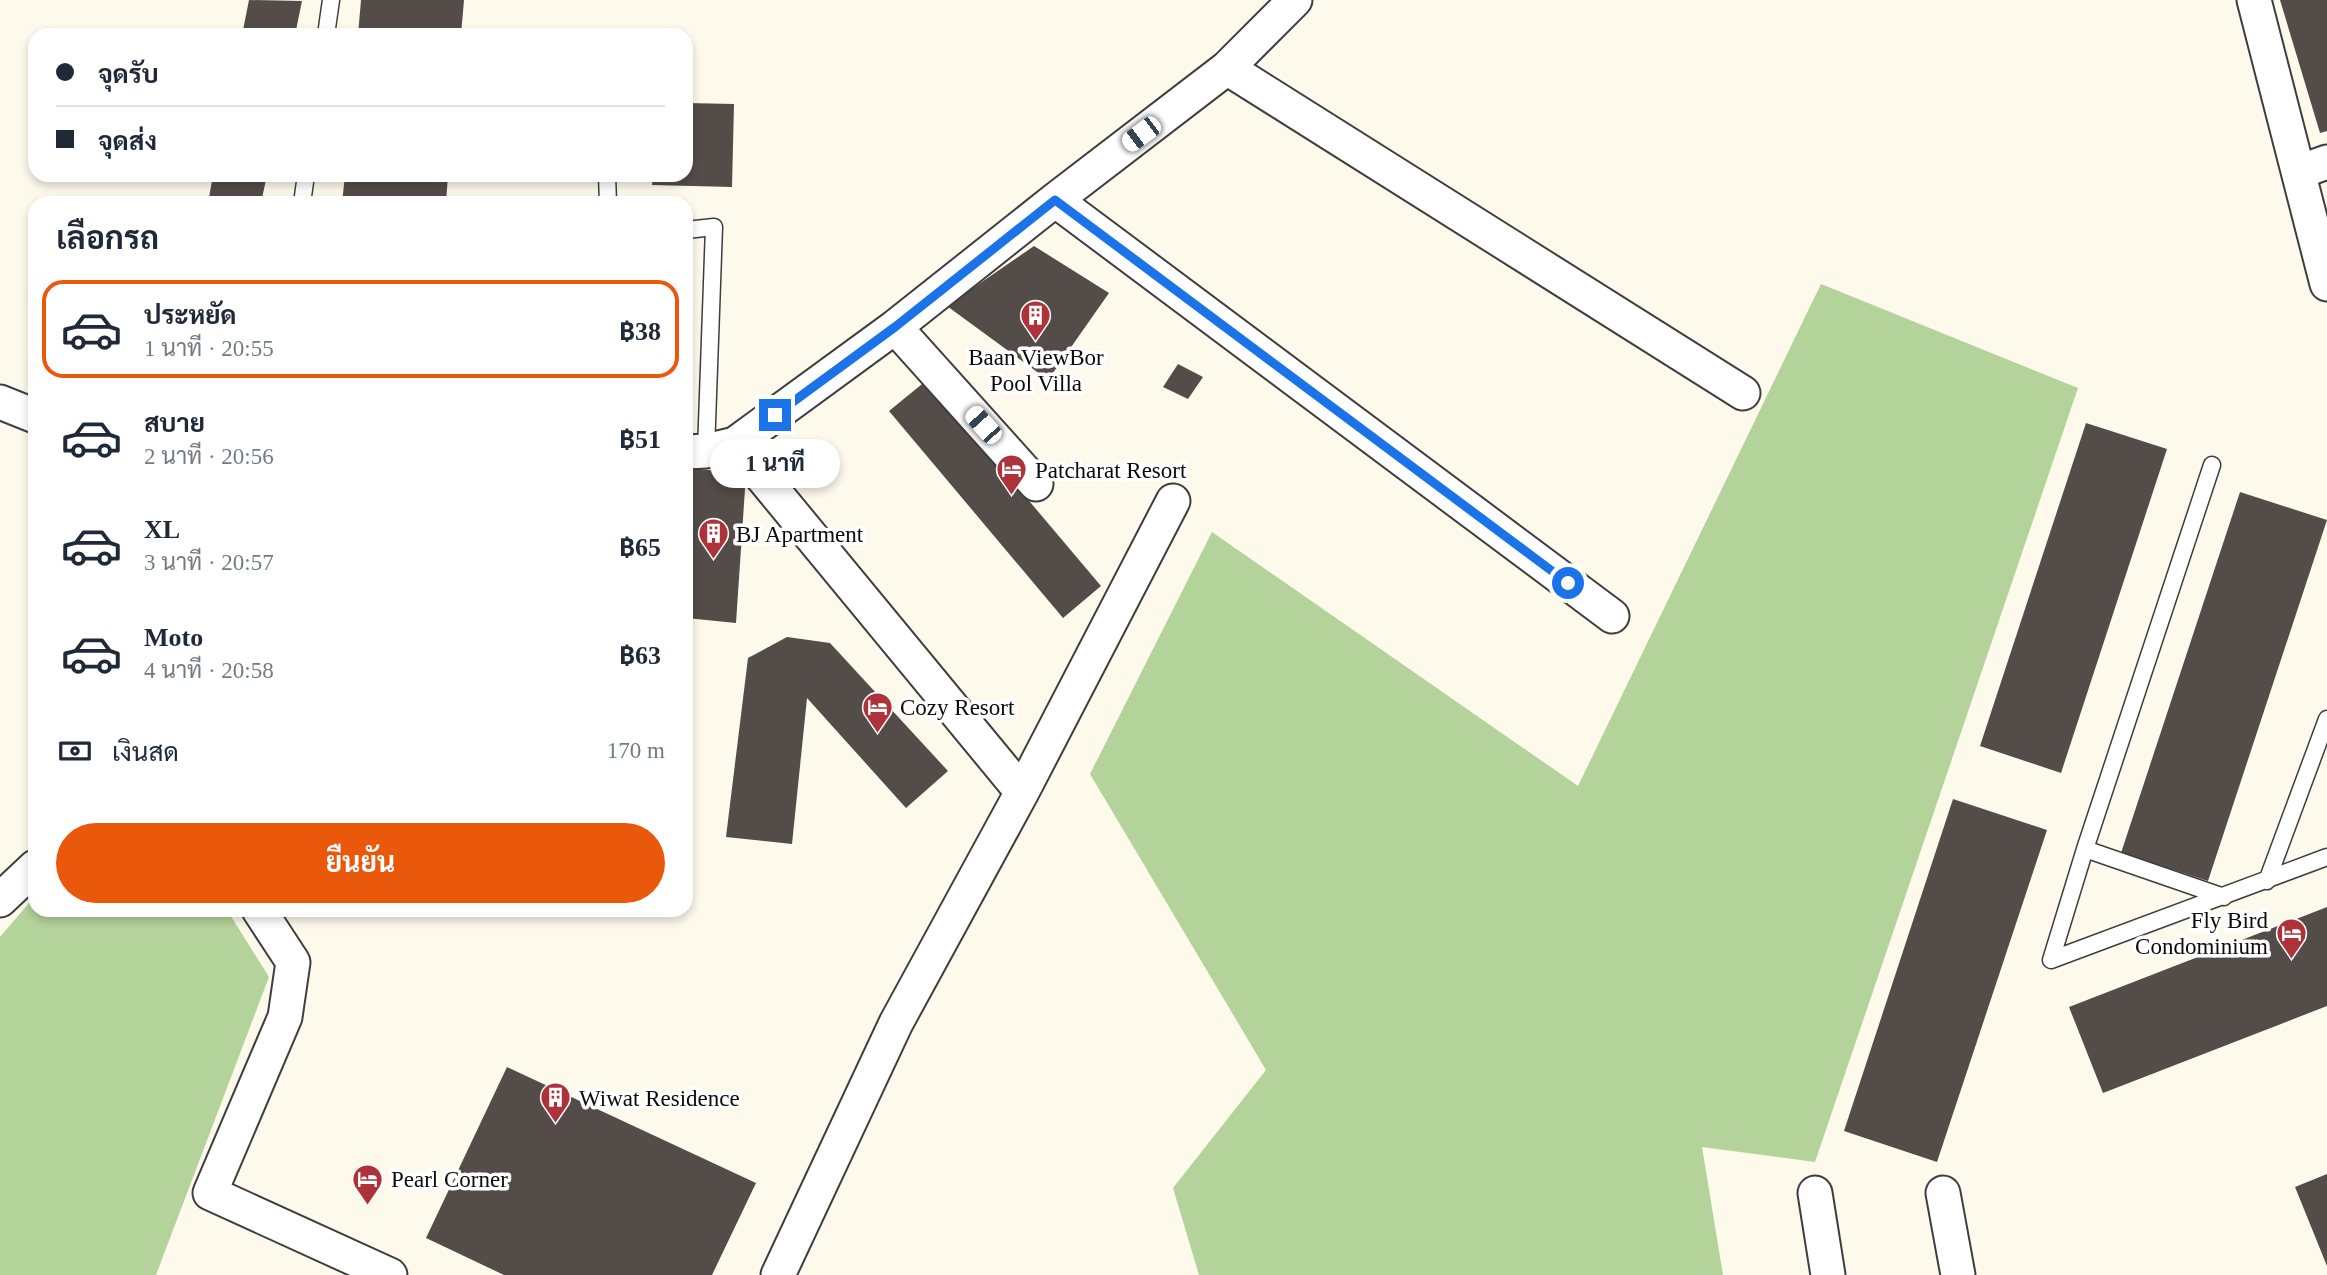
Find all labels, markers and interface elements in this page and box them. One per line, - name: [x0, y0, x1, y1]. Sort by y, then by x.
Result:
- text: จุดรับ: [98, 60, 159, 89]
- car: [1118, 113, 1165, 155]
- text: จุดส่ง: [98, 127, 157, 156]
- text: เลือกรถ: [56, 220, 159, 256]
- icon: car: [60, 298, 123, 361]
- building icon: Baan ViewBor Pool Villa: [1019, 299, 1053, 343]
- text: ประหยัด: [144, 301, 237, 330]
- text: ฿38: [619, 317, 661, 346]
- text: 1 นาที · 20:55: [144, 336, 274, 361]
- place label: Baan ViewBor Pool Villa: [968, 345, 1104, 396]
- route end: [759, 399, 791, 431]
- car: [962, 402, 1005, 448]
- icon: car: [60, 406, 123, 469]
- text: สบาย: [144, 409, 205, 438]
- text: ฿51: [619, 425, 661, 454]
- callout: 1 นาที: [710, 440, 840, 488]
- text: 2 นาที · 20:56: [144, 444, 274, 469]
- text: 1 นาที: [745, 451, 805, 476]
- hotel icon: Patcharat Resort: [995, 453, 1029, 497]
- place label: Patcharat Resort: [1035, 458, 1187, 483]
- icon: car: [60, 514, 123, 577]
- text: XL: [144, 515, 180, 544]
- building icon: BJ Apartment: [696, 517, 730, 561]
- place label: BJ Apartment: [736, 522, 864, 547]
- text: ฿65: [619, 533, 661, 562]
- text: 3 นาที · 20:57: [144, 550, 274, 575]
- route start: [1552, 567, 1584, 599]
- icon: car: [60, 622, 123, 685]
- text: Moto: [144, 623, 203, 652]
- text: ฿63: [619, 641, 661, 670]
- text: 4 นาที · 20:58: [144, 658, 274, 683]
- hotel icon: Cozy Resort: [860, 690, 894, 734]
- place label: Cozy Resort: [900, 695, 1015, 720]
- icon: cash: [56, 732, 94, 770]
- text: เงินสด: [112, 738, 179, 767]
- text: 170 m: [607, 738, 665, 763]
- button: ยืนยัน: [56, 823, 665, 903]
- place label: Fly Bird Condominium: [2135, 908, 2268, 959]
- hotel icon: Fly Bird Condominium: [2274, 916, 2308, 960]
- building icon: Wiwat Residence: [539, 1081, 573, 1125]
- place label: Wiwat Residence: [579, 1086, 740, 1111]
- hotel icon: Pearl Corner: [351, 1162, 385, 1206]
- place label: Pearl Corner: [391, 1167, 508, 1192]

